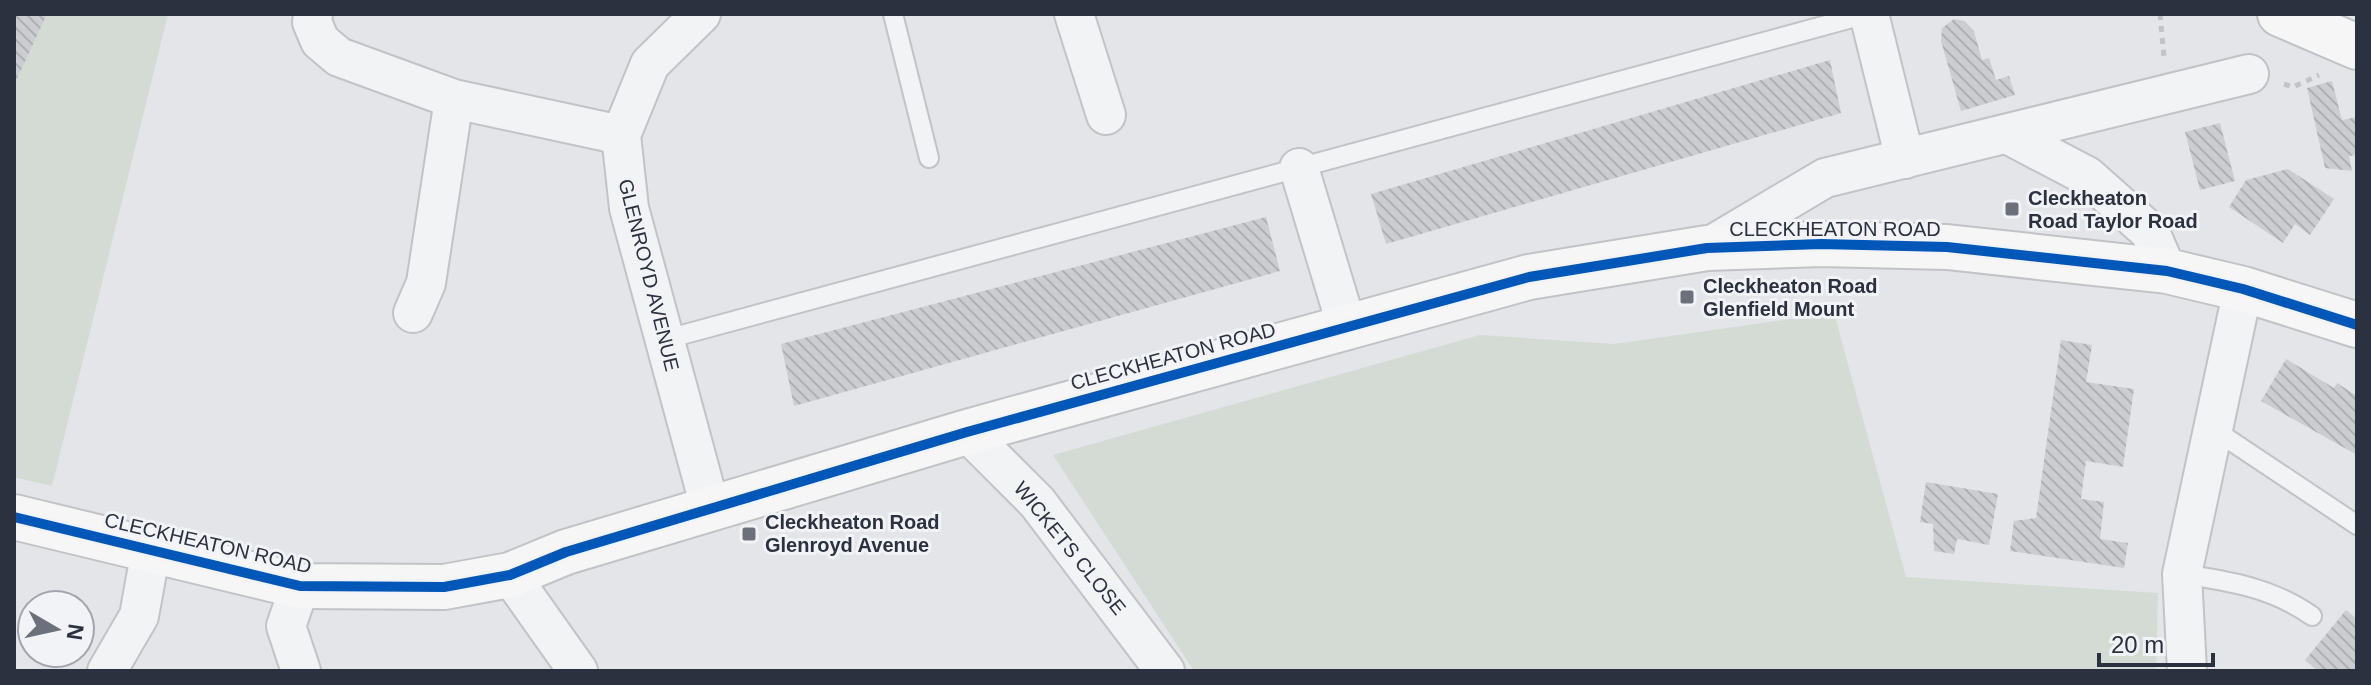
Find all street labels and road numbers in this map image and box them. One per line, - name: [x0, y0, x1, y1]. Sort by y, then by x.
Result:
- street label: GLENROYD AVENUE: [614, 177, 684, 373]
- street label: CLECKHEATON ROAD: [1729, 218, 1941, 240]
- street label: CLECKHEATON ROAD: [1068, 318, 1278, 394]
- street label: WICKETS CLOSE: [1010, 477, 1130, 619]
- street label: CLECKHEATON ROAD: [102, 508, 314, 578]

